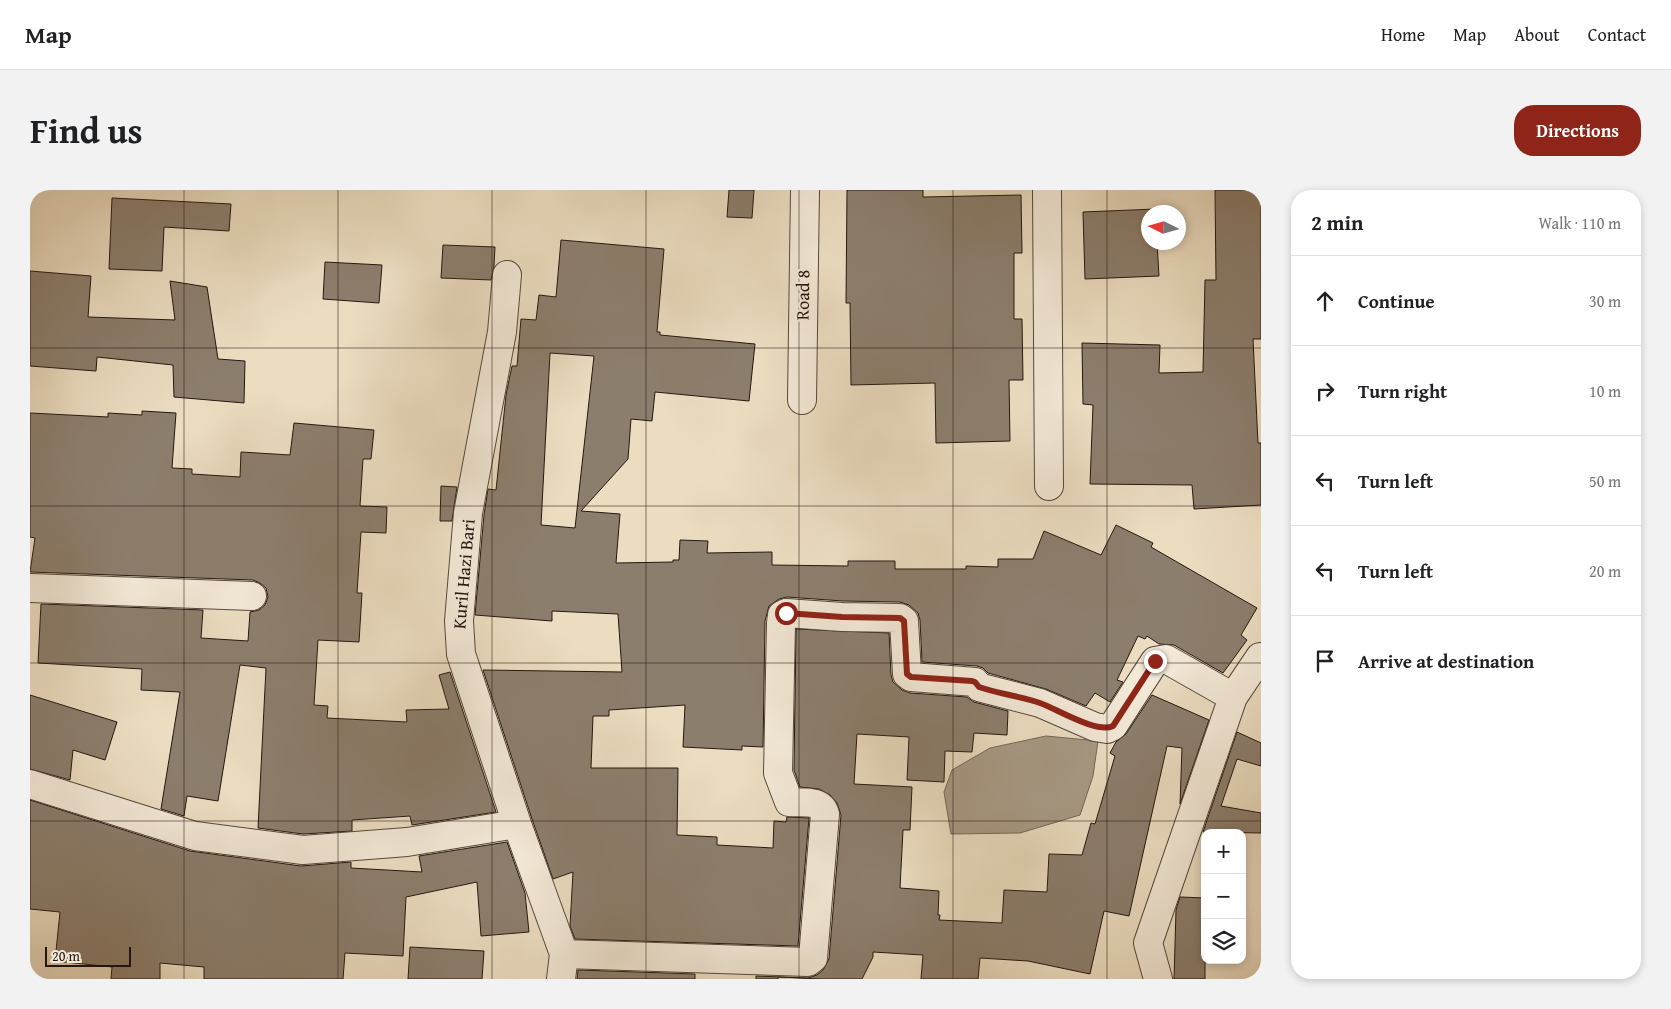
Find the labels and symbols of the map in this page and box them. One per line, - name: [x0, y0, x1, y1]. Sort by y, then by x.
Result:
- north arrow: [1141, 205, 1186, 250]
- street label: Road 8: [789, 270, 816, 320]
- street label: Kuril Hazi Bari: [445, 518, 482, 630]
- route start: [775, 602, 798, 625]
- route end: [1144, 650, 1167, 673]
- scale bar: [45, 944, 131, 967]

